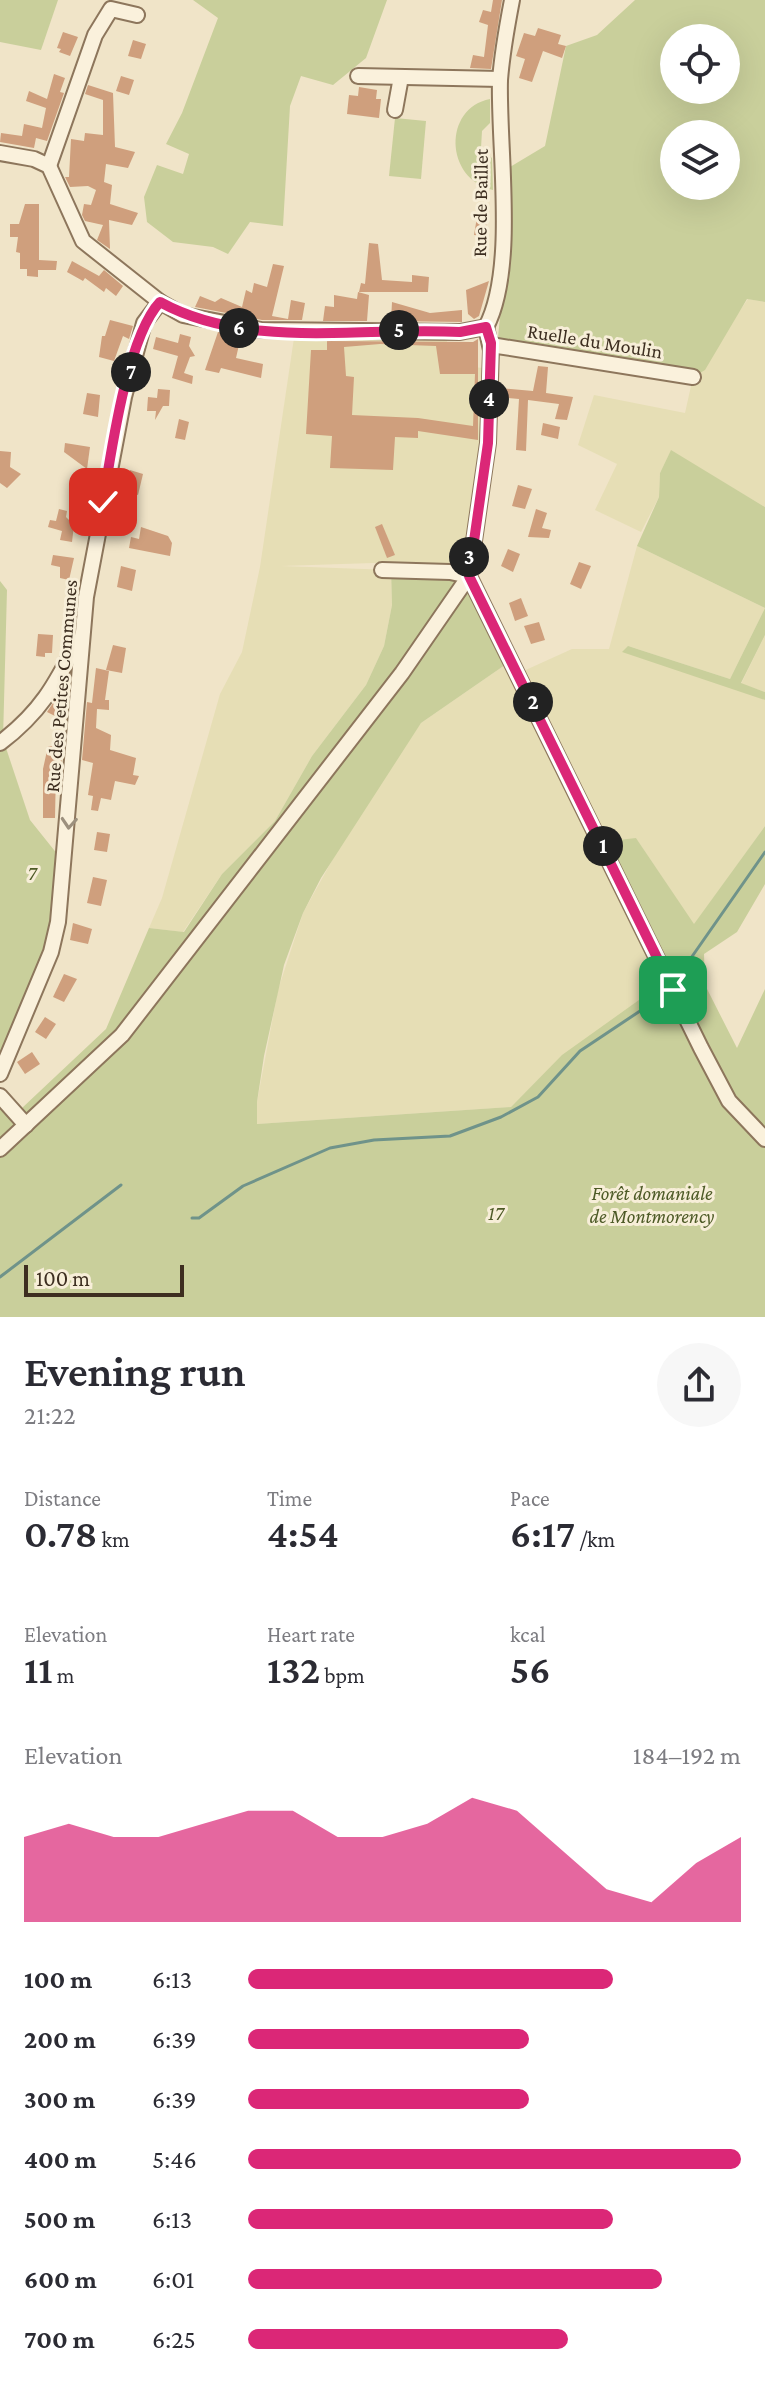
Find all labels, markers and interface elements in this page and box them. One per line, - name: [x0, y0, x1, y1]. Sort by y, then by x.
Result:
- map controls: [660, 24, 740, 200]
- button: locate: [660, 24, 740, 104]
- button: layers: [660, 120, 740, 200]
- street label: Rue de Baillet: [468, 148, 492, 257]
- pin: 6: [219, 308, 259, 348]
- pin: 5: [379, 310, 419, 350]
- text: 6: [233, 315, 245, 340]
- text: 5: [394, 317, 404, 342]
- street label: Ruelle du Moulin: [526, 319, 664, 363]
- pin: 7: [111, 352, 151, 392]
- text: 7: [126, 359, 136, 384]
- pin: 4: [469, 379, 509, 419]
- text: 4: [483, 386, 495, 411]
- pin: [69, 468, 137, 536]
- icon: check: [81, 480, 125, 524]
- pin: 3: [449, 537, 489, 577]
- text: 3: [464, 544, 474, 569]
- street label: Rue des Petites Communes: [41, 578, 81, 793]
- pin: 2: [513, 682, 553, 722]
- text: 2: [527, 689, 539, 714]
- one-way arrow: [61, 817, 78, 830]
- pin: 1: [583, 826, 623, 866]
- text: 1: [599, 833, 607, 858]
- park label: 7: [27, 862, 38, 884]
- pin: [639, 956, 707, 1024]
- icon: arrive: [651, 968, 695, 1012]
- park label: Forêt domaniale de Montmorency: [590, 1182, 714, 1228]
- park label: 17: [488, 1202, 506, 1224]
- scale bar: [24, 1261, 184, 1297]
- text: 100 m: [36, 1266, 90, 1291]
- button: share: [657, 1343, 741, 1427]
- text: Evening run: [24, 1347, 246, 1395]
- text: 21:22: [24, 1401, 76, 1430]
- text: Distance: [24, 1486, 101, 1511]
- text: Time: [267, 1486, 312, 1511]
- text: Pace: [510, 1486, 550, 1511]
- text: 0.78: [24, 1511, 97, 1556]
- text: 4:54: [267, 1511, 339, 1556]
- text: 6:17: [510, 1511, 575, 1556]
- text: km: [97, 1527, 130, 1552]
- text: /km: [575, 1527, 615, 1552]
- text: Elevation: [24, 1622, 107, 1647]
- text: Heart rate: [267, 1622, 355, 1647]
- text: kcal: [510, 1622, 545, 1647]
- text: 11: [24, 1647, 53, 1692]
- text: 132: [267, 1647, 320, 1692]
- text: 56: [510, 1647, 551, 1692]
- text: m: [53, 1663, 74, 1688]
- text: bpm: [320, 1663, 365, 1688]
- text: Elevation: [24, 1741, 122, 1770]
- text: 184–192 m: [633, 1741, 741, 1770]
- text: 100 m: [24, 1965, 92, 1994]
- text: 6:13: [152, 1965, 192, 1994]
- text: 200 m: [24, 2025, 96, 2054]
- text: 6:39: [152, 2025, 197, 2054]
- text: 300 m: [24, 2085, 95, 2114]
- text: 6:39: [152, 2085, 197, 2114]
- text: 400 m: [24, 2145, 97, 2174]
- text: 5:46: [152, 2145, 197, 2174]
- text: 500 m: [24, 2205, 95, 2234]
- text: 6:13: [152, 2205, 192, 2234]
- text: 600 m: [24, 2265, 97, 2294]
- text: 6:01: [152, 2265, 194, 2294]
- text: 700 m: [24, 2325, 95, 2354]
- text: 6:25: [152, 2325, 196, 2354]

